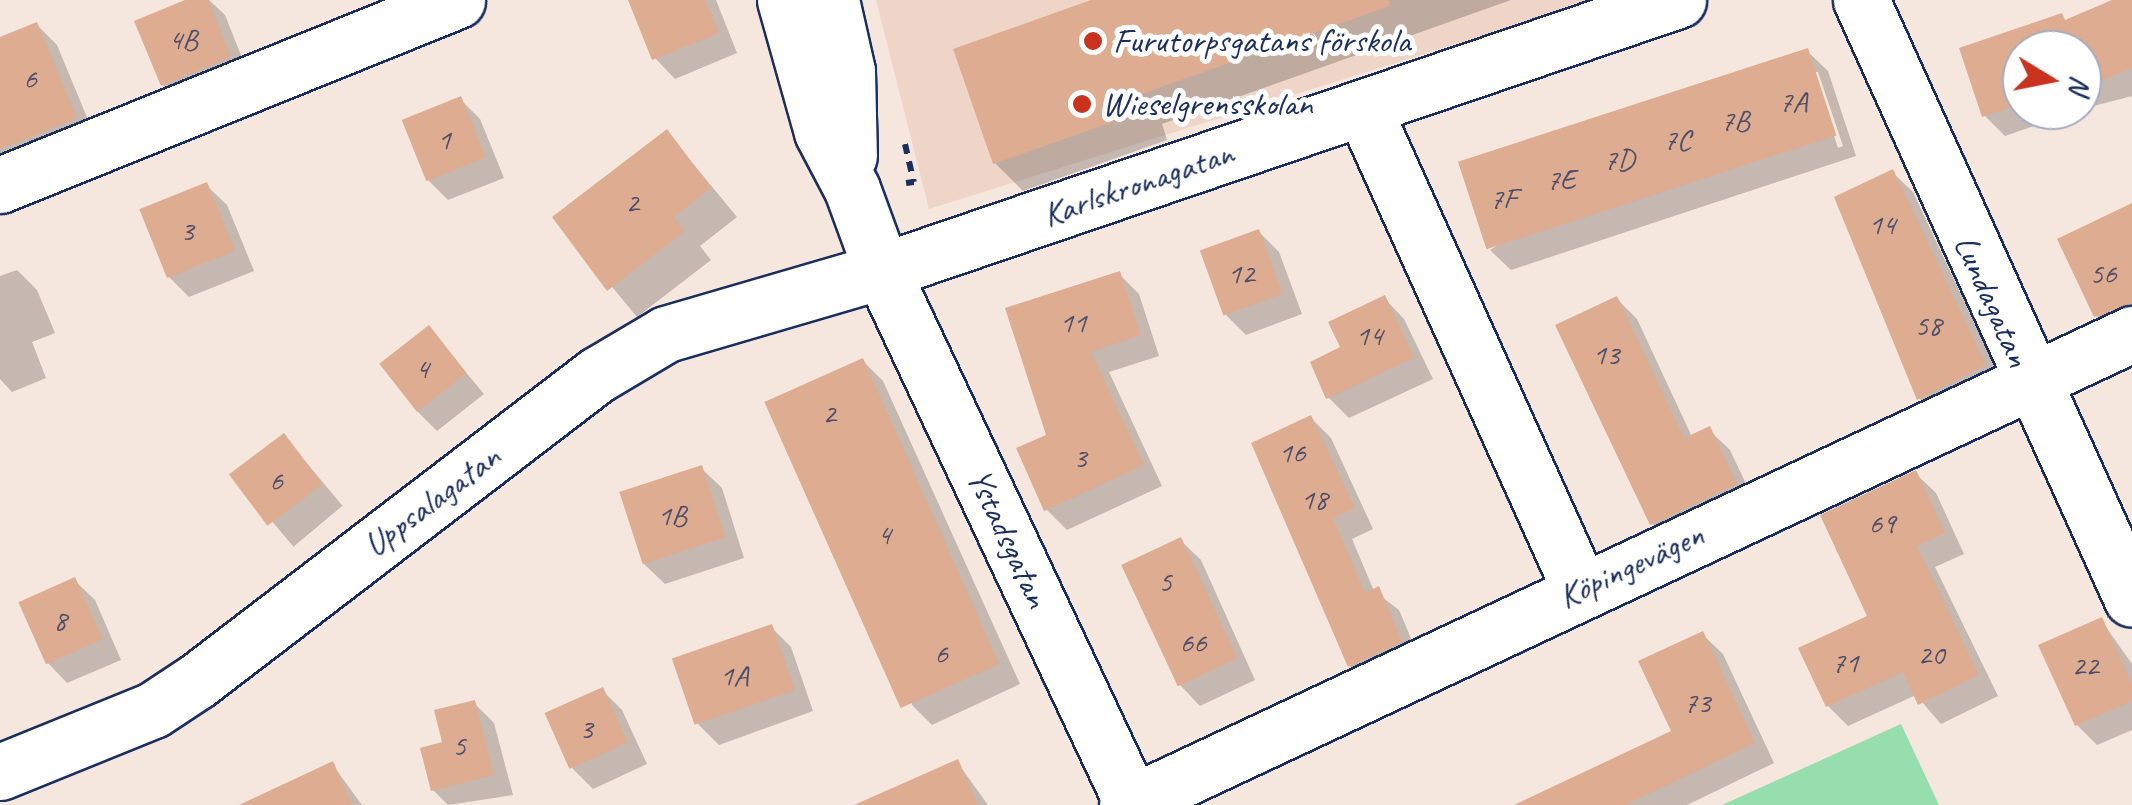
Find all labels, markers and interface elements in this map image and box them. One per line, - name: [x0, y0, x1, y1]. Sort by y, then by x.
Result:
- place label: Furutorpsgatans förskola: [1113, 20, 1410, 62]
- house number: 4B: [168, 21, 198, 57]
- marker: Furutorpsgatans förskola: [1082, 30, 1104, 52]
- north arrow: [2002, 30, 2102, 130]
- house number: 6: [23, 60, 37, 96]
- text: N: [2061, 73, 2099, 97]
- place label: Wieselgrensskolan: [1102, 83, 1313, 125]
- house number: 7A: [1779, 83, 1807, 119]
- marker: Wieselgrensskolan: [1071, 93, 1093, 115]
- house number: 7B: [1720, 102, 1750, 138]
- house number: 1: [437, 121, 451, 157]
- house number: 7C: [1663, 121, 1691, 157]
- street label: Karlskronagatan: [1037, 132, 1239, 236]
- house number: 7D: [1604, 141, 1634, 177]
- house number: 7E: [1546, 161, 1576, 197]
- house number: 7F: [1489, 180, 1517, 216]
- house number: 2: [625, 184, 639, 220]
- house number: 14: [1869, 206, 1895, 242]
- house number: 3: [180, 212, 194, 248]
- street label: Lundagatan: [1944, 229, 2040, 373]
- house number: 12: [1228, 255, 1254, 291]
- house number: 56: [2090, 255, 2116, 291]
- house number: 11: [1060, 304, 1086, 340]
- house number: 58: [1915, 307, 1941, 343]
- house number: 14: [1356, 317, 1382, 353]
- house number: 13: [1593, 336, 1619, 372]
- house number: 4: [415, 350, 429, 386]
- house number: 2: [822, 395, 836, 431]
- house number: 16: [1279, 434, 1305, 470]
- street label: Uppsalagatan: [355, 436, 509, 566]
- house number: 3: [1073, 439, 1087, 475]
- house number: 6: [269, 462, 283, 498]
- street label: Ystadsgatan: [958, 462, 1058, 614]
- house number: 18: [1301, 481, 1327, 517]
- house number: 1B: [657, 497, 687, 533]
- house number: 69: [1869, 505, 1895, 541]
- street label: Köpingevägen: [1552, 514, 1710, 618]
- house number: 4: [877, 516, 891, 552]
- house number: 5: [1158, 563, 1172, 599]
- house number: 8: [53, 602, 67, 638]
- house number: 66: [1180, 624, 1206, 660]
- house number: 6: [934, 635, 948, 671]
- house number: 20: [1918, 636, 1944, 672]
- house number: 71: [1832, 644, 1858, 680]
- house number: 22: [2072, 647, 2098, 683]
- house number: 1A: [720, 657, 748, 693]
- house number: 73: [1684, 684, 1710, 720]
- house number: 3: [579, 710, 593, 746]
- house number: 5: [452, 727, 466, 763]

